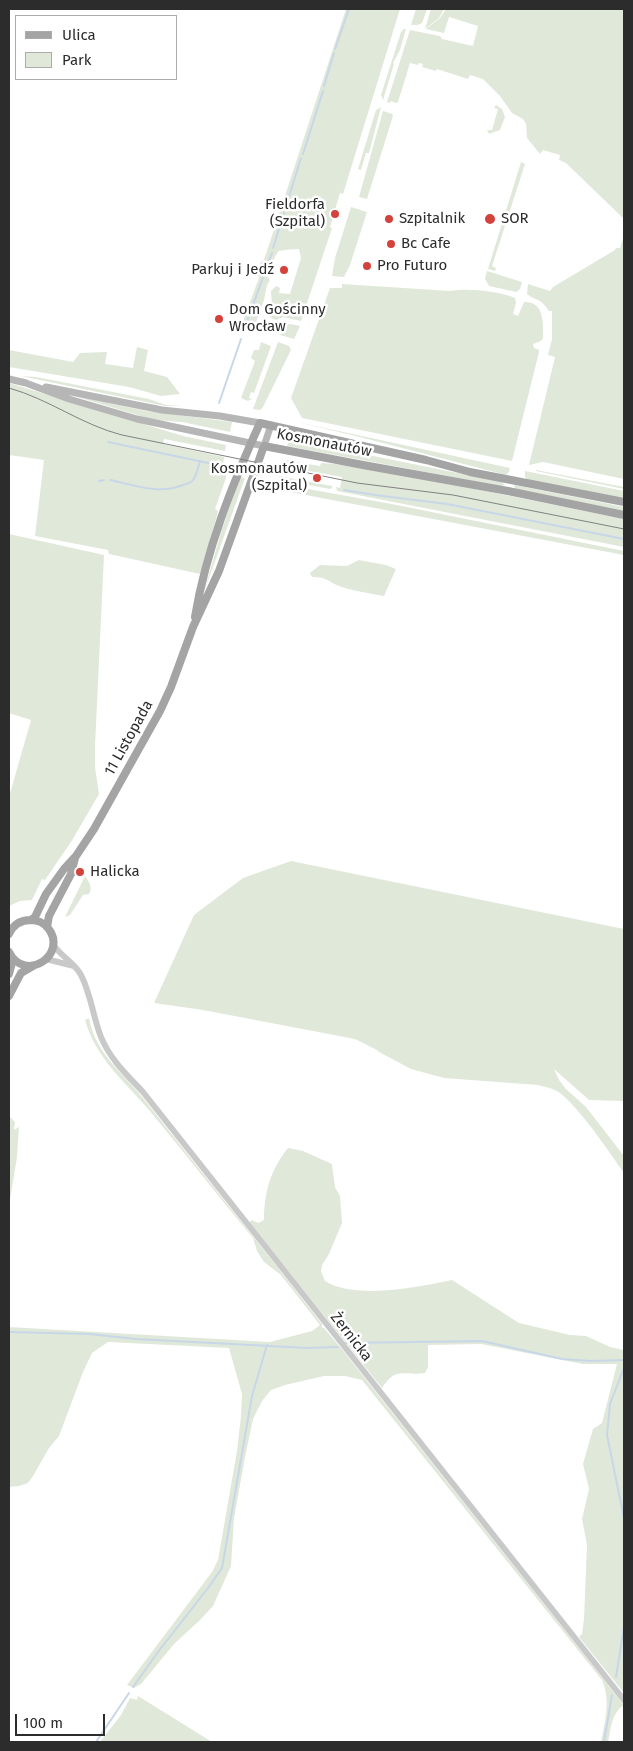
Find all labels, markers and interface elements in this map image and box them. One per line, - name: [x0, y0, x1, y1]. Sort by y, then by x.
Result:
- legend: [15, 15, 178, 80]
- text: Ulica: [62, 26, 96, 44]
- text: Park: [62, 51, 92, 69]
- place label: Fieldorfa (Szpital): [265, 196, 325, 231]
- marker: Fieldorfa (Szpital): [329, 208, 341, 220]
- place label: Szpitalnik: [399, 210, 465, 228]
- place label: SOR: [501, 210, 529, 228]
- marker: SOR: [483, 212, 497, 226]
- marker: Szpitalnik: [383, 213, 395, 225]
- place label: Bc Cafe: [401, 235, 451, 253]
- marker: Bc Cafe: [385, 238, 397, 250]
- place label: Pro Futuro: [377, 257, 447, 275]
- marker: Pro Futuro: [361, 260, 373, 272]
- place label: Parkuj i Jedź: [191, 261, 274, 279]
- marker: Parkuj i Jedź: [278, 264, 290, 276]
- place label: Dom Gościnny Wrocław: [229, 301, 326, 336]
- marker: Dom Gościnny Wrocław: [213, 313, 225, 325]
- street label: Kosmonautów: [275, 425, 373, 461]
- place label: Kosmonautów (Szpital): [211, 460, 307, 495]
- marker: Kosmonautów (Szpital): [311, 472, 323, 484]
- street label: 11 Listopada: [101, 697, 157, 779]
- place label: Halicka: [90, 863, 140, 881]
- marker: Halicka: [74, 866, 86, 878]
- street label: Żernicka: [326, 1309, 376, 1365]
- scale bar: [18, 1704, 108, 1736]
- text: 100 m: [23, 1714, 63, 1732]

